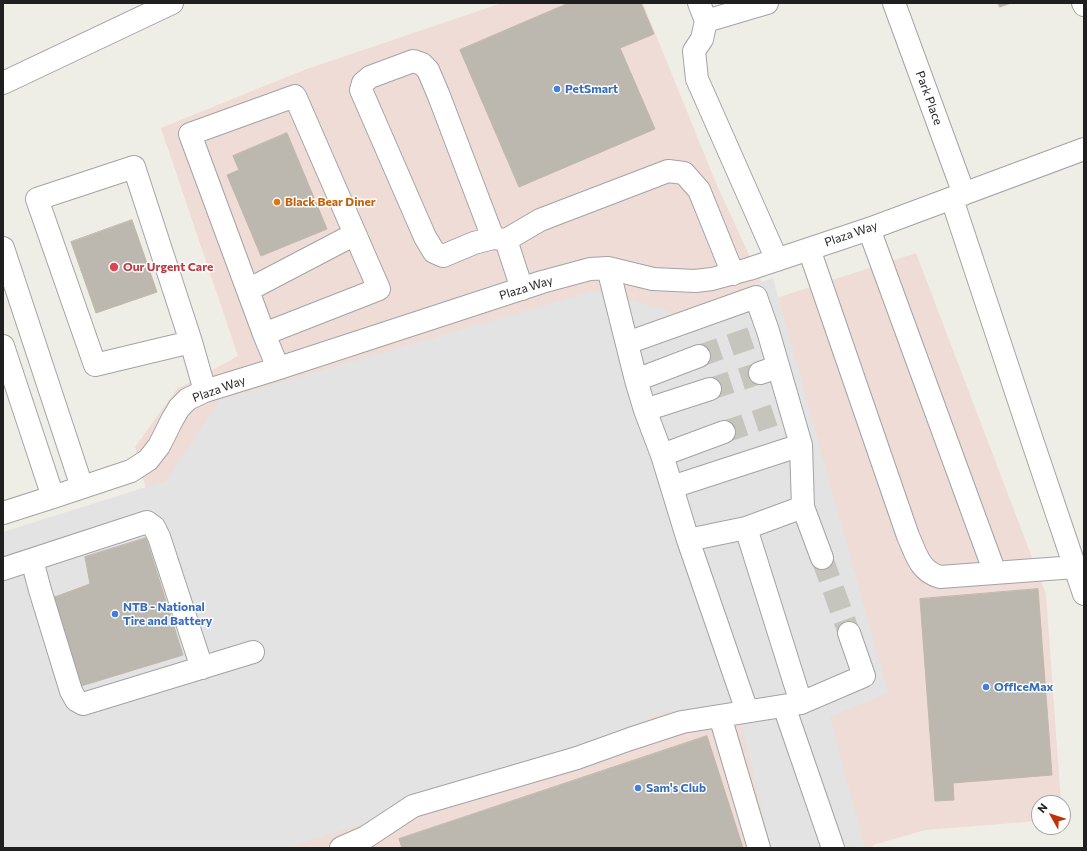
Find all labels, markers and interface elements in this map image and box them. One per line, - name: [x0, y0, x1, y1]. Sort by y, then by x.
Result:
- street label: Park Place: [913, 69, 945, 127]
- place label: PetSmart: [565, 82, 618, 96]
- marker: PetSmart: [552, 84, 562, 94]
- place label: Black Bear Diner: [285, 195, 376, 209]
- marker: Black Bear Diner: [272, 197, 282, 207]
- street label: Plaza Way: [822, 218, 880, 250]
- place label: Our Urgent Care: [123, 260, 213, 274]
- marker: Our Urgent Care: [108, 261, 120, 273]
- street label: Plaza Way: [497, 273, 555, 303]
- street label: Plaza Way: [191, 373, 247, 405]
- place label: NTB - National Tire and Battery: [123, 600, 212, 628]
- marker: NTB - National Tire and Battery: [110, 609, 120, 619]
- place label: OfficeMax: [994, 680, 1053, 694]
- marker: OfficeMax: [981, 682, 991, 692]
- place label: Sam's Club: [646, 781, 706, 795]
- marker: Sam's Club: [633, 783, 643, 793]
- north arrow: [1031, 795, 1071, 835]
- text: N: [1034, 800, 1050, 815]

